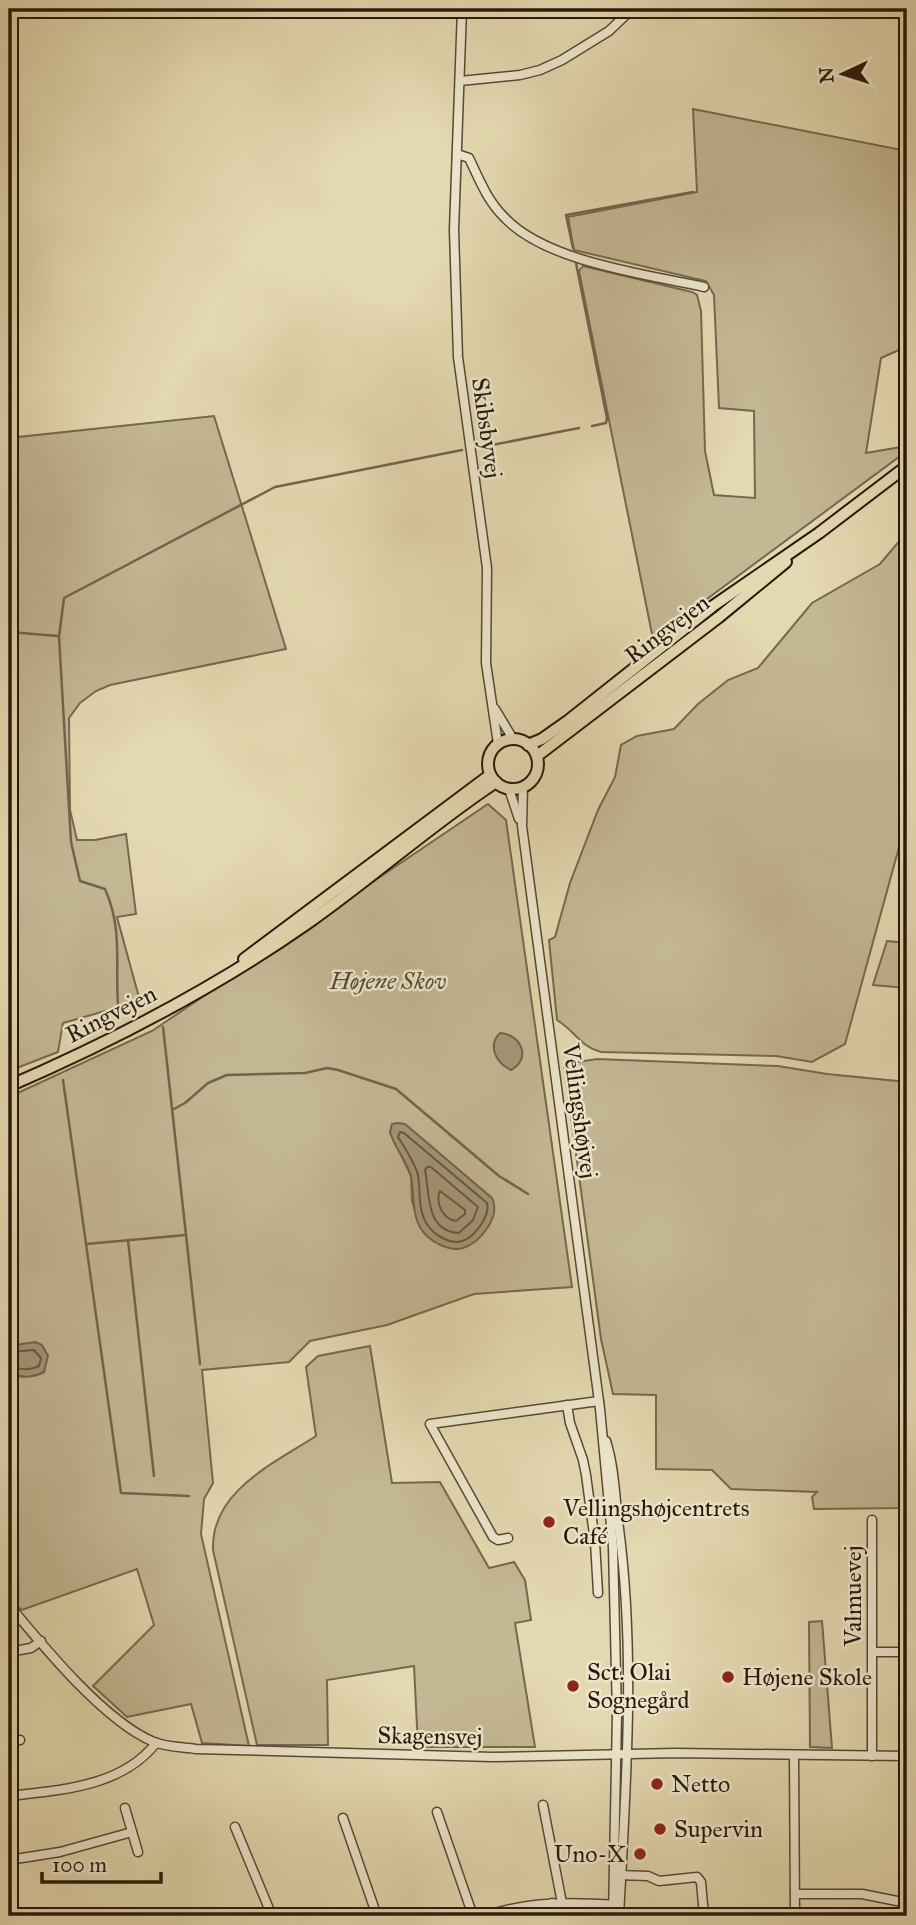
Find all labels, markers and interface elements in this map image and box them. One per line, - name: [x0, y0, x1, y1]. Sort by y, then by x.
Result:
- north arrow: [808, 38, 878, 108]
- text: N: [815, 66, 839, 84]
- street label: Skibsbyvej: [465, 376, 509, 480]
- street label: Ringvejen: [619, 587, 715, 671]
- park label: Højene Skov: [328, 966, 447, 996]
- street label: Ringvejen: [60, 978, 162, 1050]
- street label: Vellingshøjvej: [556, 1041, 604, 1180]
- place label: Vellingshøjcentrets Café: [562, 1493, 749, 1551]
- marker: Vellingshøjcentrets Café: [541, 1514, 557, 1530]
- street label: Valmuevej: [838, 1545, 868, 1648]
- place label: Sct. Olai Sognegård: [587, 1657, 690, 1715]
- place label: Højene Skole: [742, 1662, 872, 1692]
- marker: Højene Skole: [720, 1669, 736, 1685]
- marker: Sct. Olai Sognegård: [565, 1678, 581, 1694]
- street label: Skagensvej: [377, 1720, 483, 1752]
- place label: Netto: [671, 1769, 730, 1799]
- marker: Netto: [649, 1776, 665, 1792]
- place label: Supervin: [674, 1814, 763, 1844]
- marker: Supervin: [652, 1821, 668, 1837]
- place label: Uno-X: [554, 1839, 626, 1869]
- scale bar: [42, 1841, 161, 1885]
- marker: Uno-X: [632, 1846, 648, 1862]
- text: 100 m: [52, 1852, 107, 1878]

